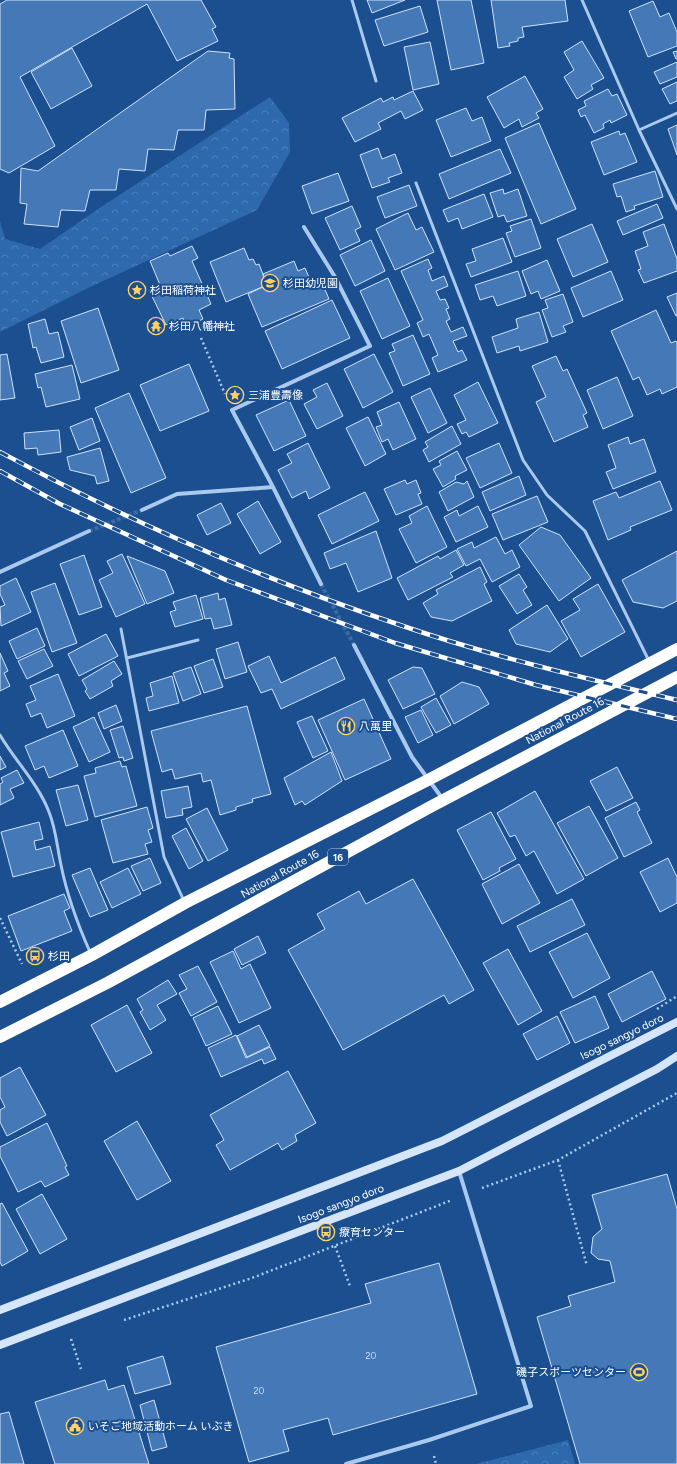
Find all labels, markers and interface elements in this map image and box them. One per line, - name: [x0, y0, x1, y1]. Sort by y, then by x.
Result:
- school or university icon: 杉田幼児園: [260, 273, 280, 293]
- place label: 杉田幼児園: [283, 277, 338, 290]
- place icon: 杉田稲荷神社: [127, 280, 147, 300]
- place label: 杉田稲荷神社: [150, 284, 216, 297]
- temple icon: 杉田八幡神社: [146, 316, 166, 336]
- place label: 杉田八幡神社: [169, 320, 235, 333]
- place icon: 三浦豊壽像: [225, 385, 245, 405]
- place label: 三浦豊壽像: [248, 389, 303, 402]
- street label: National Route 16: [523, 695, 607, 747]
- restaurant icon: 八萬里: [336, 716, 356, 736]
- place label: 八萬里: [359, 720, 392, 733]
- street label: National Route 16: [239, 847, 321, 901]
- road number: 16: [328, 849, 348, 865]
- bus stop icon: 杉田: [25, 946, 45, 966]
- place label: 杉田: [48, 950, 70, 963]
- street label: Isogo sangyo doro: [578, 1011, 666, 1063]
- street label: Isogo sangyo doro: [296, 1182, 386, 1226]
- bus stop icon: 療育センター: [316, 1222, 336, 1242]
- place label: 療育センター: [339, 1226, 405, 1239]
- house number: 20: [366, 1350, 377, 1361]
- sports icon: 磯子スポーツセンター: [629, 1362, 649, 1382]
- place label: 磯子スポーツセンター: [516, 1366, 626, 1379]
- house number: 20: [254, 1385, 265, 1396]
- public building icon: いそご地域活動ホーム いぶき: [65, 1416, 85, 1436]
- place label: いそご地域活動ホーム いぶき: [88, 1420, 233, 1433]

